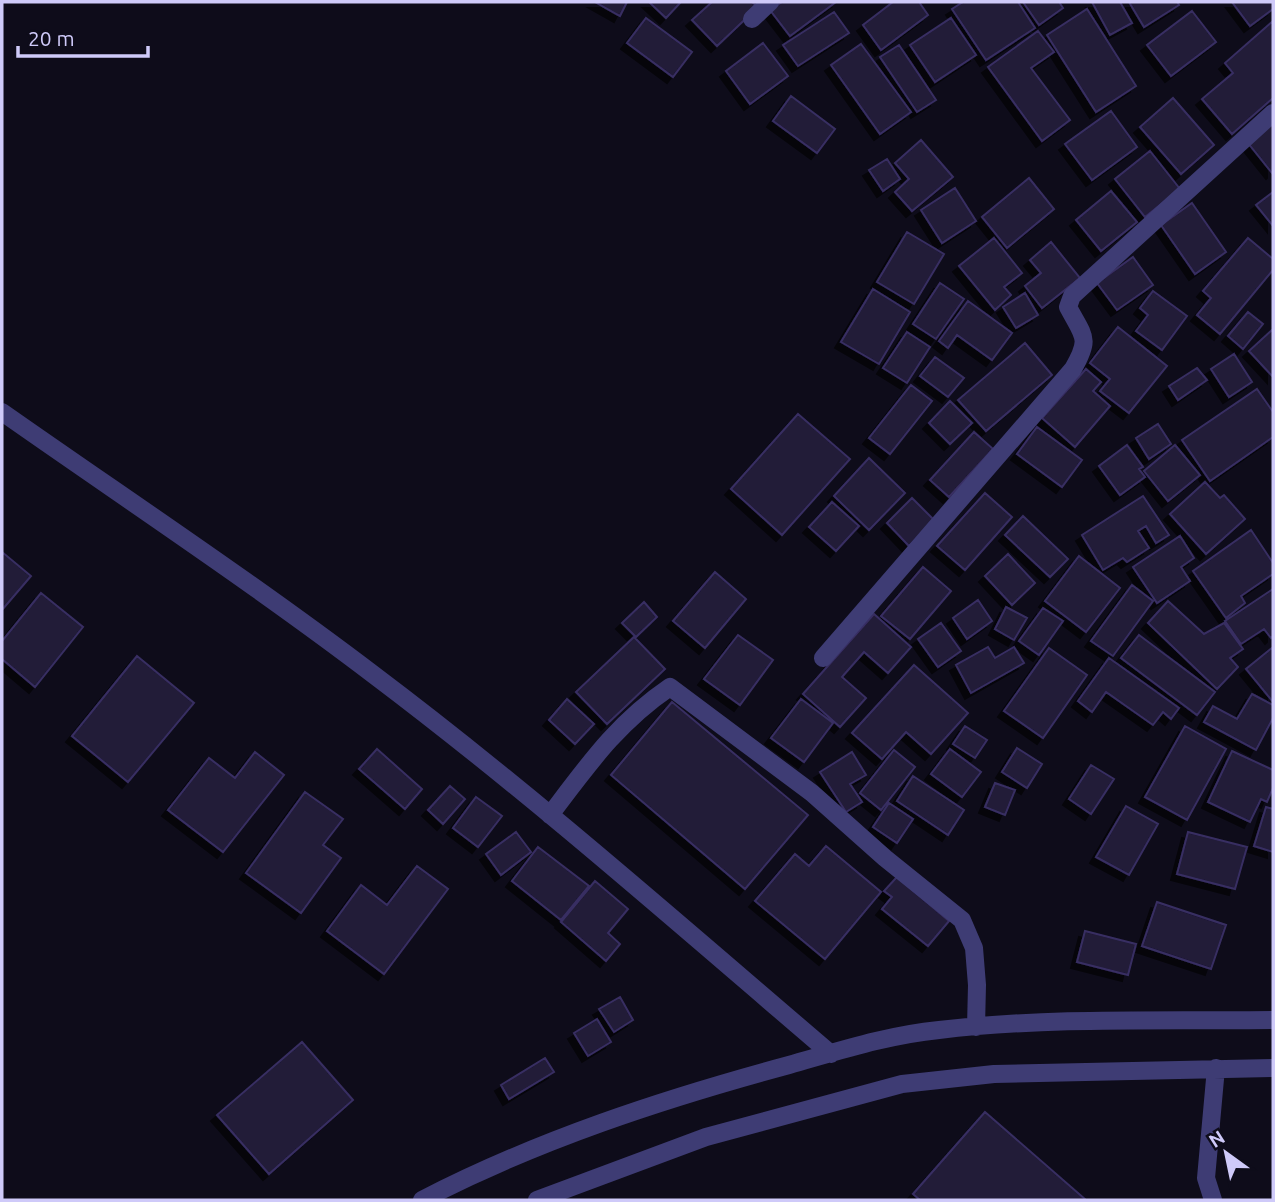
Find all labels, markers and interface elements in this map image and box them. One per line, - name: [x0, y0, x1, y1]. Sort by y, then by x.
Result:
- scale bar: [18, 14, 147, 58]
- text: 20 m: [28, 26, 75, 50]
- north arrow: [1191, 1118, 1261, 1188]
- text: N: [1205, 1126, 1229, 1152]

